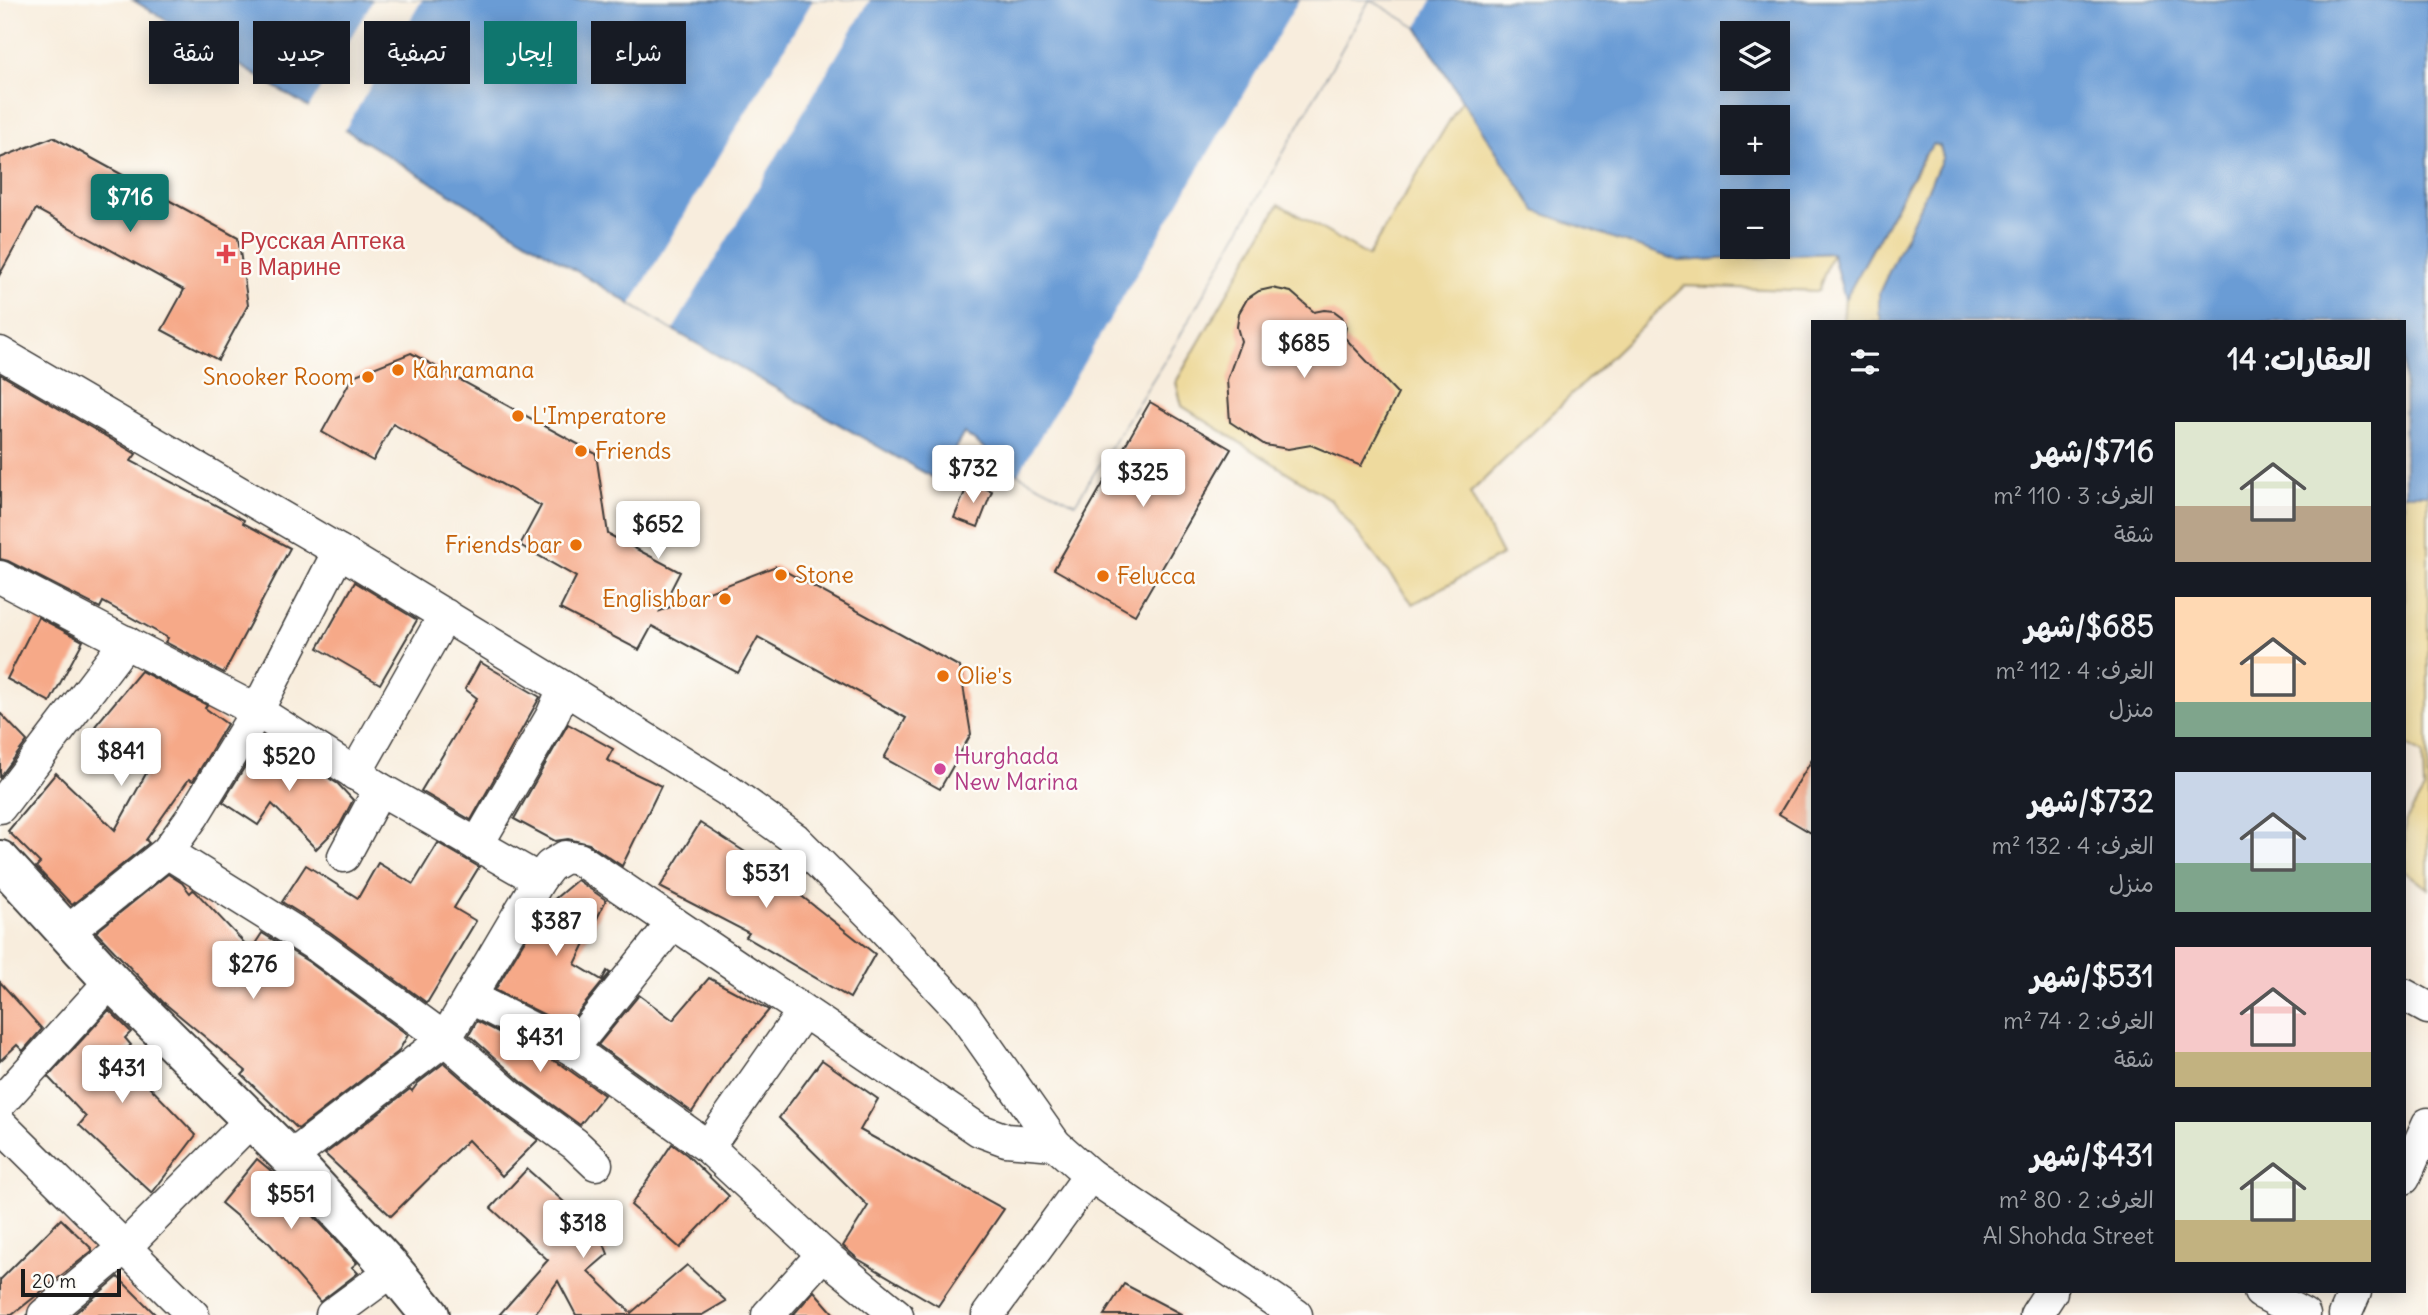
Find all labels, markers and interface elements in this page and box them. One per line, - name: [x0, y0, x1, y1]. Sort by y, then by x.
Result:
- chip: شقة: [149, 21, 239, 84]
- chip: جديد: [253, 21, 350, 84]
- chip: تصفية: [364, 21, 470, 84]
- chip: إيجار: [484, 21, 577, 84]
- chip: شراء: [591, 21, 686, 84]
- map controls: [1720, 21, 1790, 259]
- button: layers: [1720, 21, 1790, 91]
- button: +: [1720, 105, 1790, 175]
- pin: $716: [89, 174, 171, 234]
- text: $716: [107, 182, 153, 211]
- button: −: [1720, 189, 1790, 259]
- place label: Русская Аптека в Марине: [240, 226, 405, 281]
- marker: Русская Аптека в Марине: [218, 246, 234, 262]
- pin: $685: [1263, 320, 1345, 380]
- text: $685: [1278, 328, 1330, 357]
- text: العقارات: 14: [2227, 340, 2371, 378]
- icon: filters: [1846, 343, 1884, 381]
- place label: Kahramana: [412, 355, 534, 384]
- place label: Snooker Room: [203, 362, 354, 391]
- marker: Kahramana: [390, 362, 406, 378]
- marker: Snooker Room: [360, 369, 376, 385]
- place label: L'Imperatore: [532, 401, 667, 430]
- marker: L'Imperatore: [510, 408, 526, 424]
- text: $716/شهر: [2033, 432, 2154, 470]
- place label: Friends: [595, 436, 671, 465]
- marker: Friends: [573, 443, 589, 459]
- pin: $732: [932, 446, 1014, 505]
- pin: $325: [1102, 449, 1184, 509]
- icon: home: [2231, 450, 2315, 534]
- text: $732: [948, 453, 998, 482]
- text: $325: [1117, 457, 1169, 486]
- text: الغرف: 3 · 110 m²: [1993, 481, 2154, 510]
- pin: $652: [617, 502, 699, 561]
- text: $652: [632, 509, 684, 538]
- text: شقة: [2114, 519, 2154, 548]
- place label: Friends bar: [445, 530, 563, 559]
- marker: Friends bar: [568, 537, 584, 553]
- place label: Stone: [795, 560, 854, 589]
- place label: Felucca: [1117, 561, 1196, 590]
- marker: Stone: [773, 567, 789, 583]
- marker: Felucca: [1095, 568, 1111, 584]
- place label: Englishbar: [602, 584, 712, 613]
- marker: Englishbar: [717, 591, 733, 607]
- text: $685/شهر: [2025, 607, 2154, 645]
- icon: home: [2231, 625, 2315, 709]
- text: الغرف: 4 · 112 m²: [1996, 656, 2154, 685]
- place label: Olie's: [957, 661, 1012, 690]
- marker: Olie's: [935, 668, 951, 684]
- text: منزل: [2109, 694, 2154, 723]
- pin: $841: [80, 728, 162, 788]
- pin: $520: [248, 734, 330, 793]
- text: $841: [97, 736, 145, 765]
- text: $520: [262, 741, 316, 770]
- place label: Hurghada New Marina: [954, 741, 1078, 796]
- marker: Hurghada New Marina: [932, 761, 948, 777]
- text: $732/شهر: [2028, 782, 2154, 820]
- icon: home: [2231, 800, 2315, 884]
- text: الغرف: 4 · 132 m²: [1992, 831, 2154, 860]
- pin: $531: [725, 850, 807, 910]
- text: $531: [742, 858, 790, 887]
- text: منزل: [2109, 869, 2154, 898]
- pin: $387: [515, 898, 597, 958]
- text: $387: [531, 906, 581, 935]
- pin: $276: [212, 942, 294, 1001]
- text: $276: [228, 949, 278, 978]
- text: $531/شهر: [2031, 957, 2154, 995]
- icon: home: [2231, 975, 2315, 1059]
- text: الغرف: 2 · 74 m²: [2003, 1006, 2154, 1035]
- pin: $431: [499, 1014, 581, 1074]
- text: $431: [516, 1022, 564, 1051]
- text: شقة: [2114, 1044, 2154, 1073]
- pin: $431: [81, 1046, 163, 1105]
- text: $431: [98, 1053, 146, 1082]
- text: $431/شهر: [2031, 1136, 2154, 1174]
- icon: home: [2231, 1150, 2315, 1234]
- pin: $551: [250, 1172, 332, 1231]
- text: $551: [267, 1179, 315, 1208]
- text: الغرف: 2 · 80 m²: [1999, 1185, 2154, 1214]
- pin: $318: [542, 1200, 624, 1260]
- text: $318: [559, 1208, 607, 1237]
- text: Al Shohda Street: [1983, 1221, 2154, 1250]
- scale bar: [21, 1266, 121, 1298]
- text: 20 m: [32, 1269, 76, 1293]

